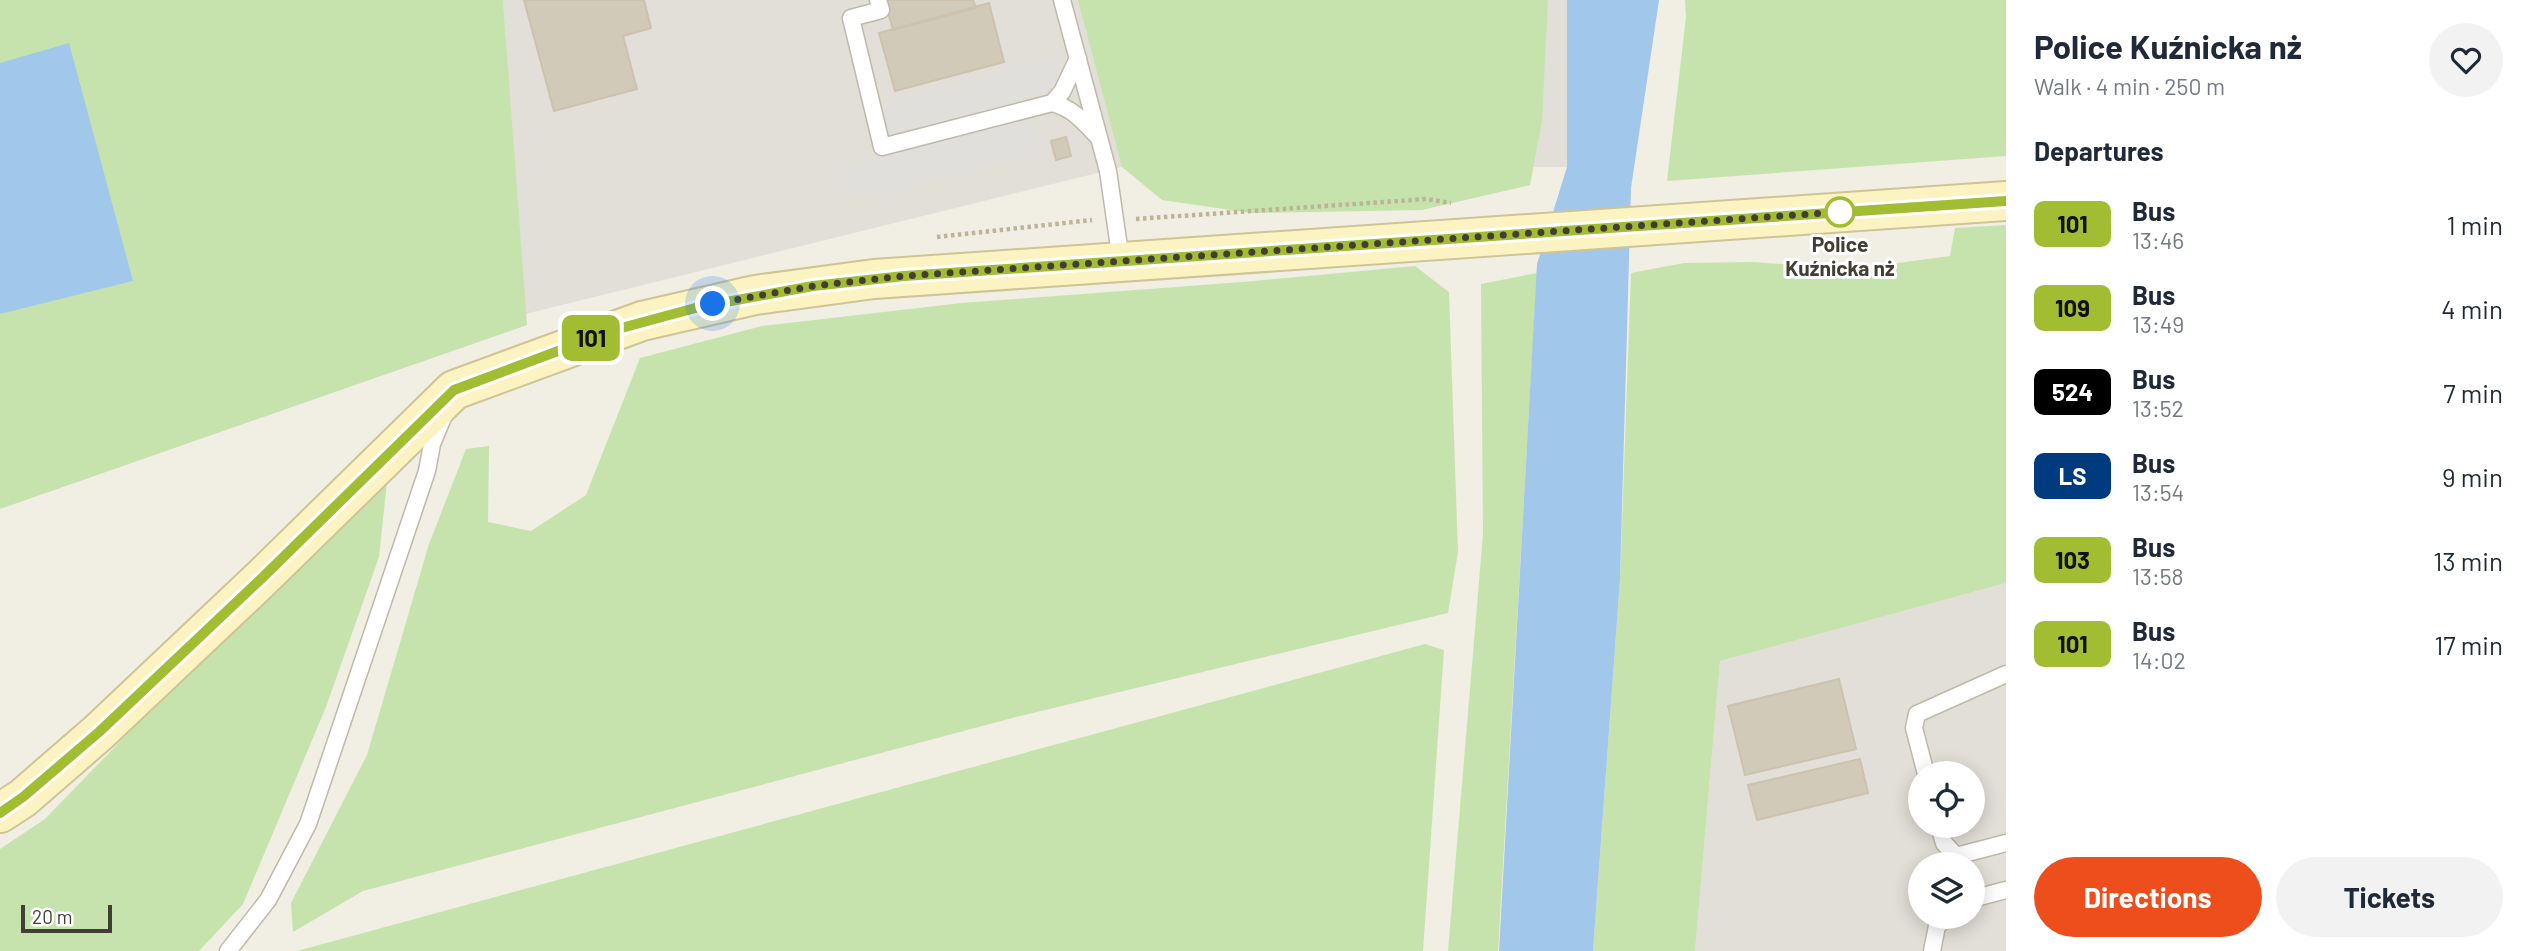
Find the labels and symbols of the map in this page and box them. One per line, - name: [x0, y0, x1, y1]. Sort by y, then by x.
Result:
- marker: Police Kuźnicka nż: [1825, 197, 1855, 227]
- place label: Police Kuźnicka nż: [1785, 231, 1895, 280]
- your location: [695, 286, 730, 321]
- line badge: 101: [551, 315, 631, 361]
- scale bar: [21, 902, 112, 934]

